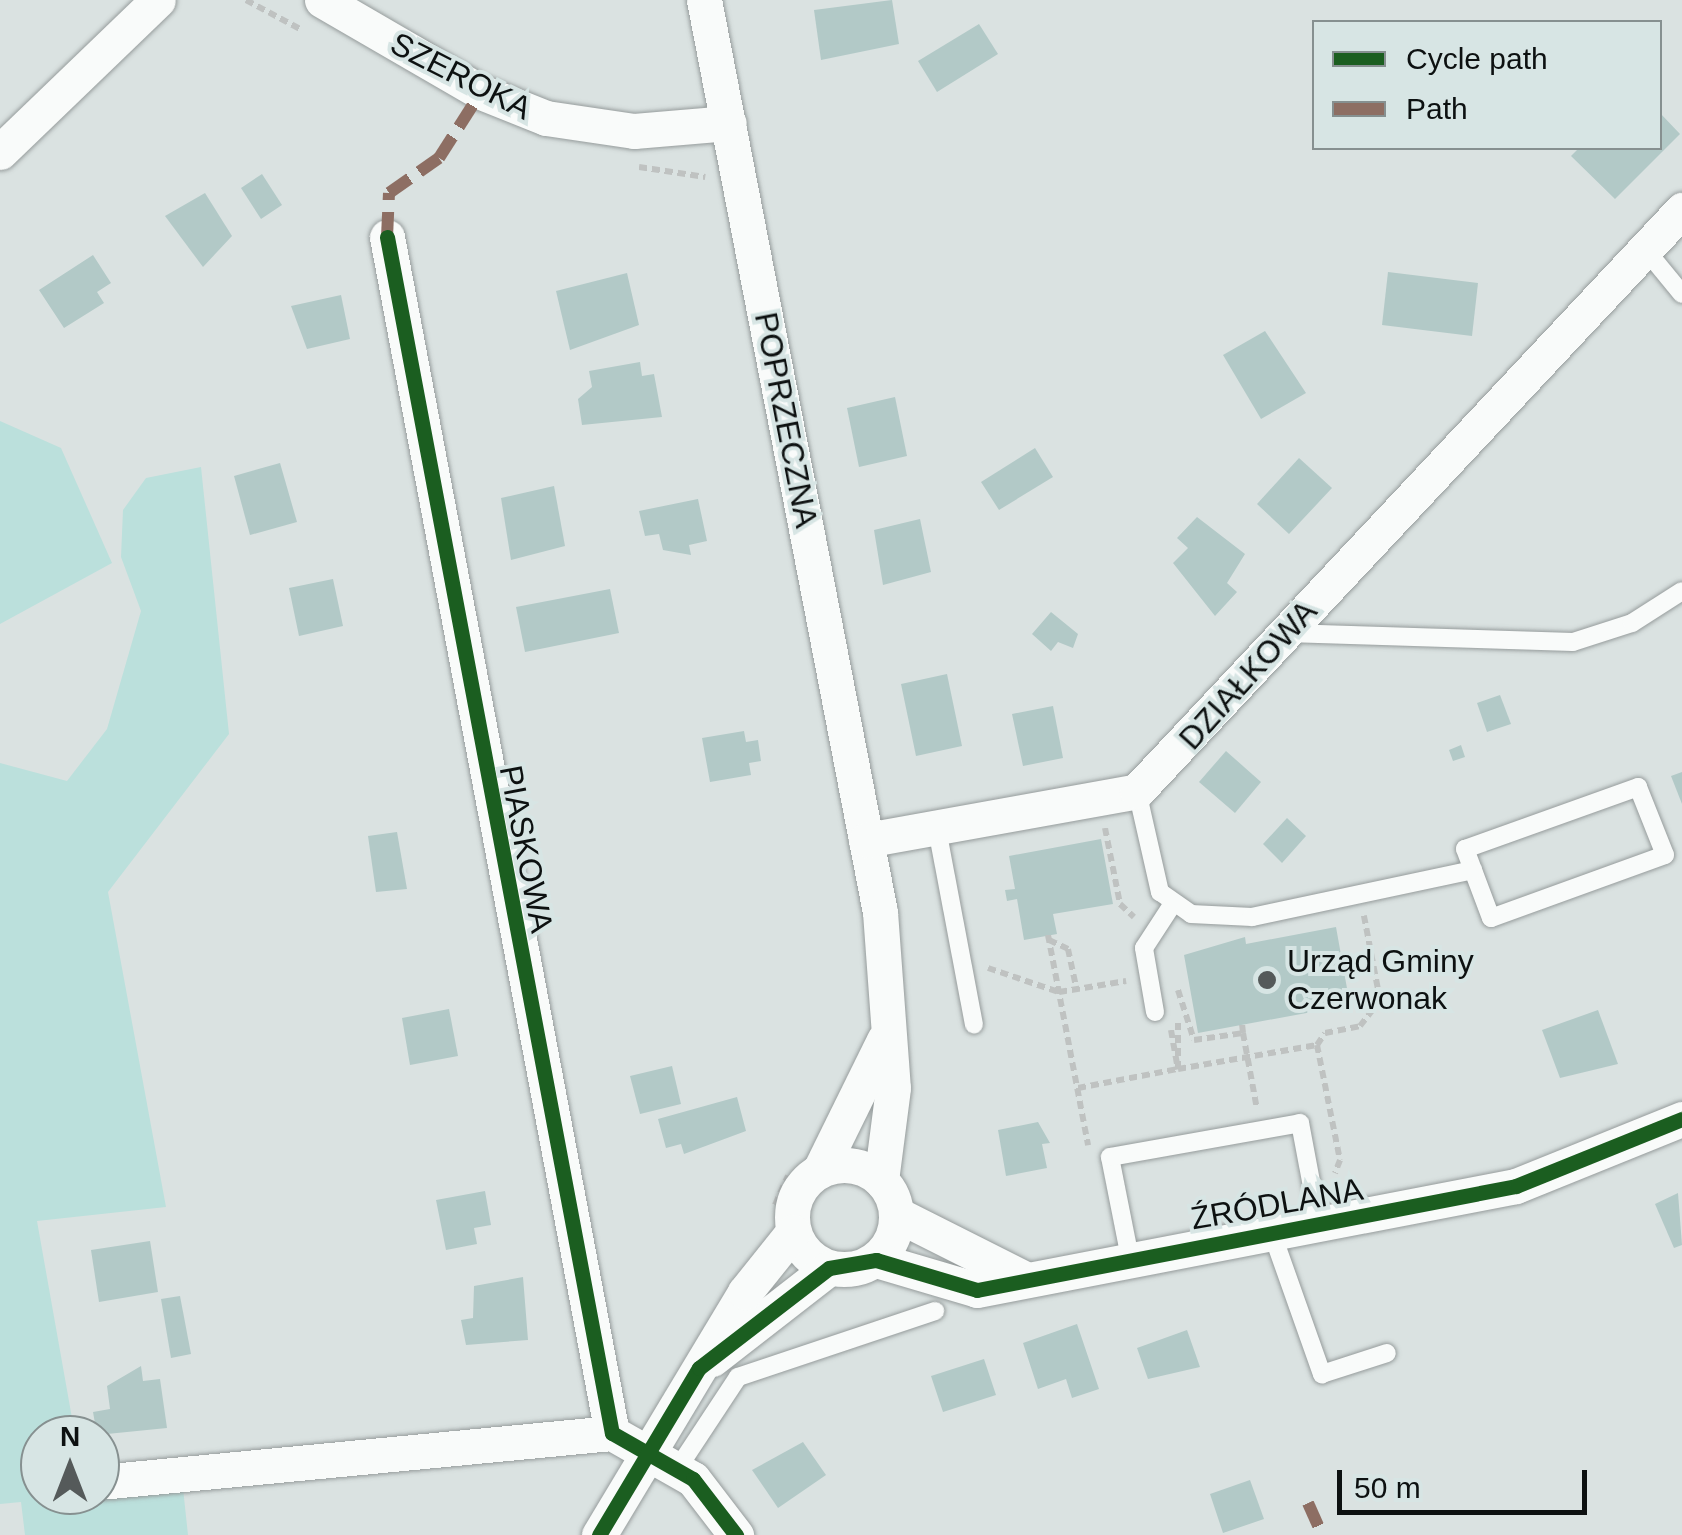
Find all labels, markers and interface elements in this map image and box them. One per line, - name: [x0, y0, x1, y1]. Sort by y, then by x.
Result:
- legend: [1312, 20, 1662, 150]
- street label: SZEROKA: [384, 24, 538, 128]
- text: Cycle path: [1406, 42, 1548, 75]
- text: Path: [1406, 92, 1468, 125]
- street label: POPRZECZNA: [746, 309, 826, 531]
- street label: DZIAŁKOWA: [1171, 593, 1325, 757]
- street label: PIASKOWA: [491, 762, 561, 936]
- place label: Urząd Gminy Czerwonak: [1287, 943, 1474, 1018]
- marker: Urząd Gminy Czerwonak: [1256, 969, 1278, 991]
- street label: ŹRÓDLANA: [1188, 1170, 1366, 1238]
- north arrow: [20, 1415, 120, 1515]
- text: N: [60, 1421, 80, 1452]
- scale bar: [1342, 1450, 1592, 1512]
- text: 50 m: [1354, 1471, 1421, 1504]

